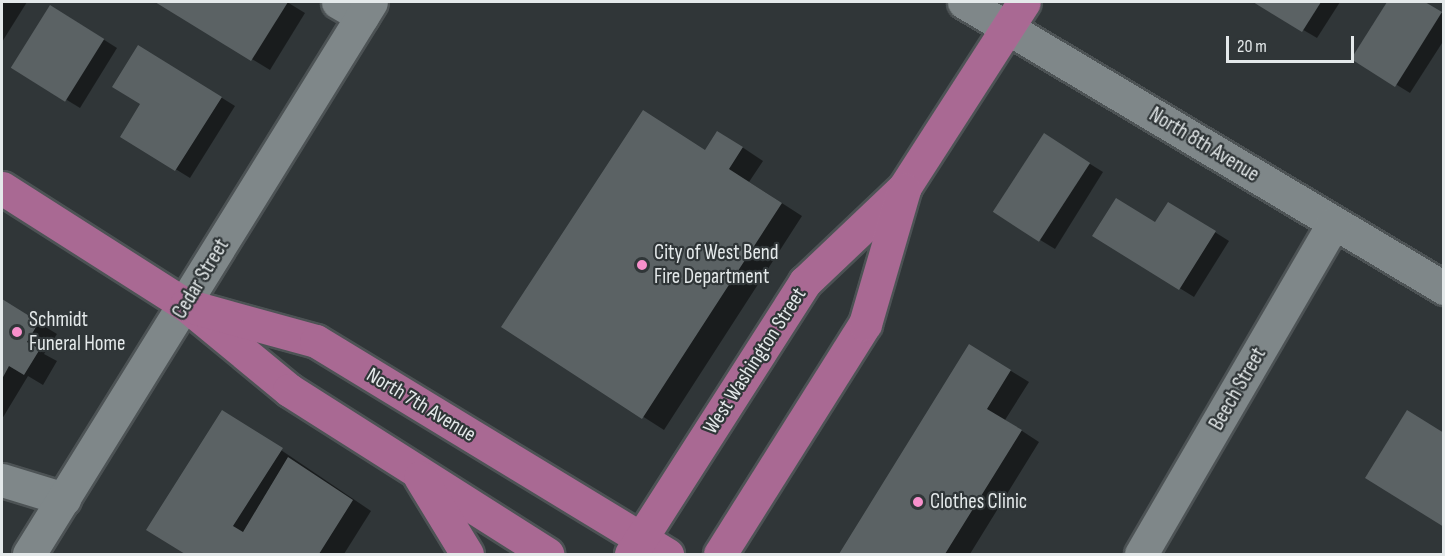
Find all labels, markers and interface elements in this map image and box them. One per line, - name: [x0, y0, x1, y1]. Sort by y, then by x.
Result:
- scale bar: [1229, 24, 1356, 62]
- text: 20 m: [1237, 36, 1267, 57]
- street label: North 8th Avenue: [1144, 102, 1264, 188]
- street label: Cedar Street: [167, 234, 235, 324]
- place label: City of West Bend Fire Department: [654, 240, 779, 290]
- marker: City of West Bend Fire Department: [635, 258, 649, 272]
- street label: West Washington Street: [698, 283, 812, 439]
- place label: Schmidt Funeral Home: [29, 307, 125, 357]
- marker: Schmidt Funeral Home: [10, 325, 24, 339]
- street label: Beech Street: [1204, 343, 1272, 435]
- street label: North 7th Avenue: [362, 362, 480, 448]
- place label: Clothes Clinic: [930, 489, 1027, 515]
- marker: Clothes Clinic: [911, 495, 925, 509]

